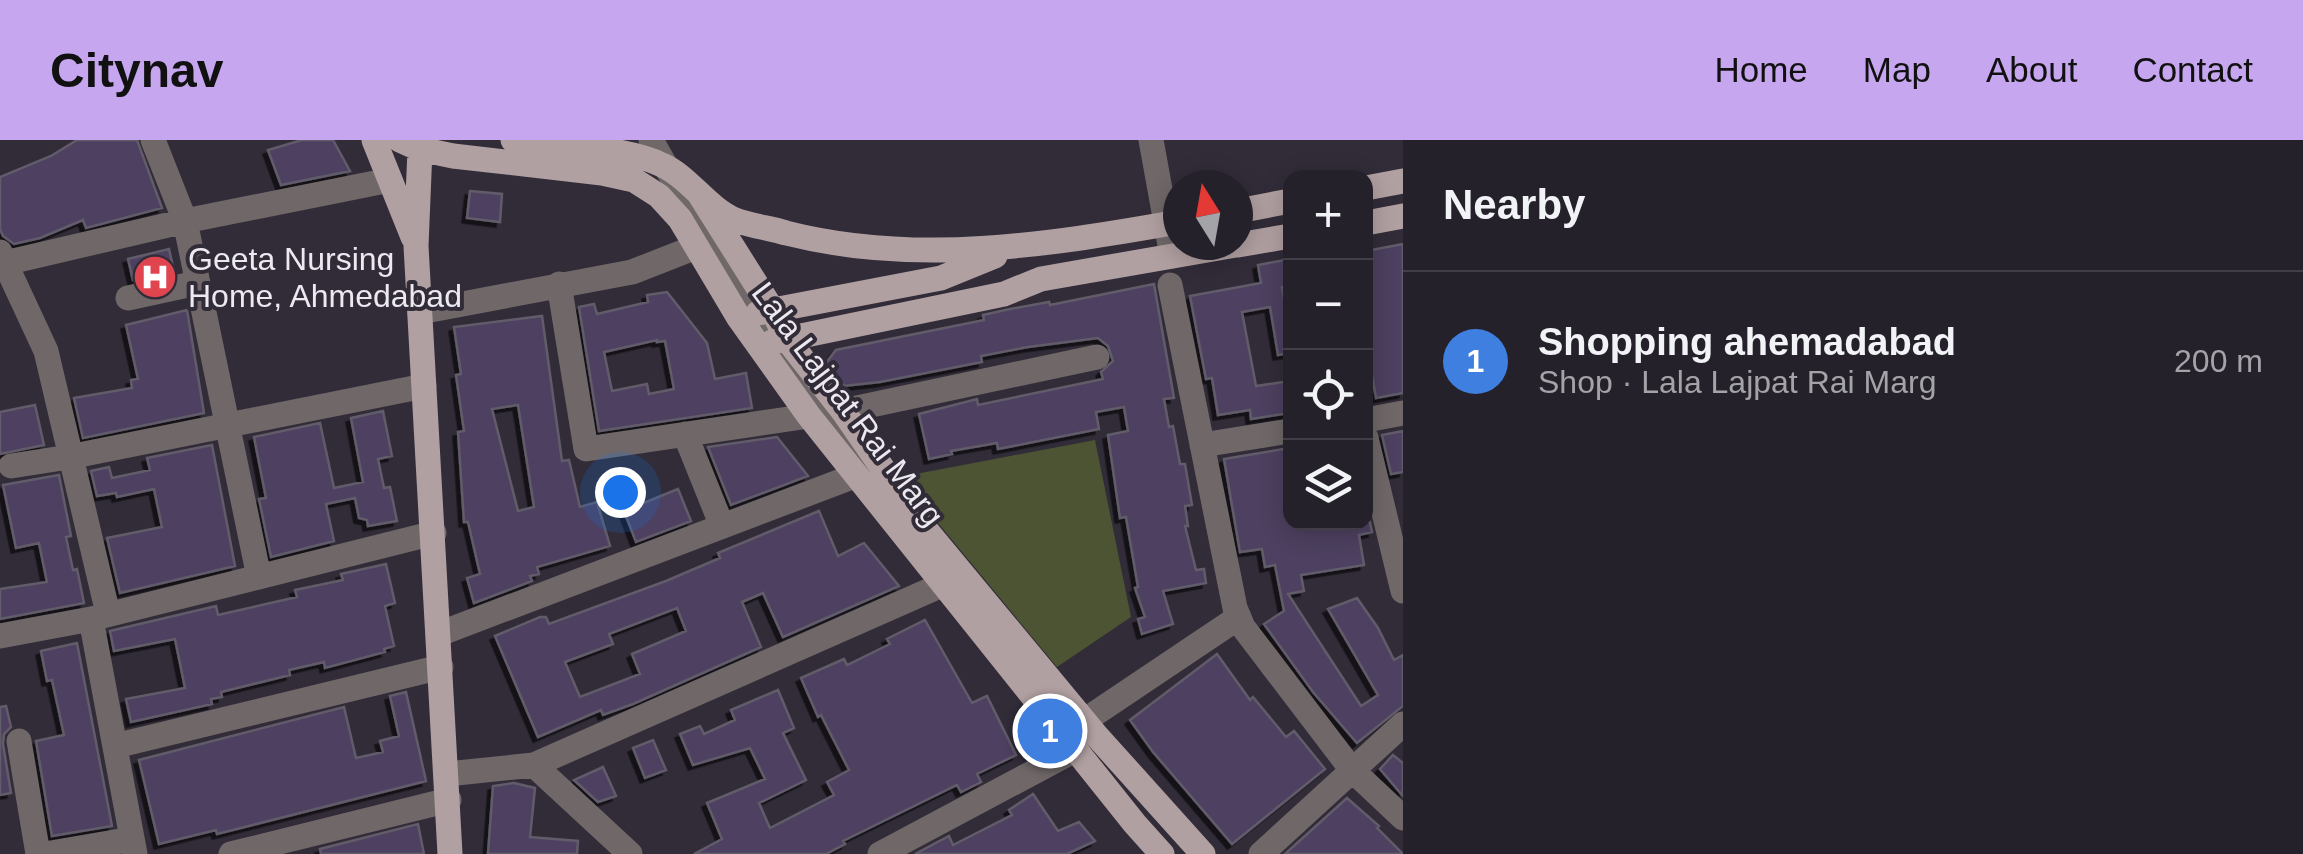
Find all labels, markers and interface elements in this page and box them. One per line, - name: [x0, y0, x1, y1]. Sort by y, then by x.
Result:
- text: Citynav: [50, 44, 223, 97]
- text: Home: [1714, 50, 1808, 89]
- text: Map: [1863, 50, 1931, 89]
- text: About: [1986, 50, 2077, 89]
- text: Contact: [2132, 50, 2253, 89]
- north arrow: [1163, 170, 1253, 260]
- map controls: [1283, 170, 1373, 530]
- button: +: [1283, 170, 1373, 260]
- text: Nearby: [1443, 181, 1585, 228]
- place label: Geeta Nursing Home, Ahmedabad: [188, 241, 462, 314]
- hospital icon: Geeta Nursing Home, Ahmedabad: [132, 254, 178, 300]
- button: −: [1283, 260, 1373, 350]
- street label: Lala Lajpat Rai Marg: [745, 275, 951, 533]
- text: Shopping ahemadabad: [1538, 321, 1956, 363]
- text: 1: [1467, 343, 1484, 379]
- text: 200 m: [2174, 343, 2263, 379]
- button: locate: [1283, 350, 1373, 440]
- text: Shop · Lala Lajpat Rai Marg: [1538, 364, 1936, 400]
- button: layers: [1283, 440, 1373, 530]
- your location: [595, 467, 646, 518]
- pin: 1: [1018, 694, 1082, 768]

